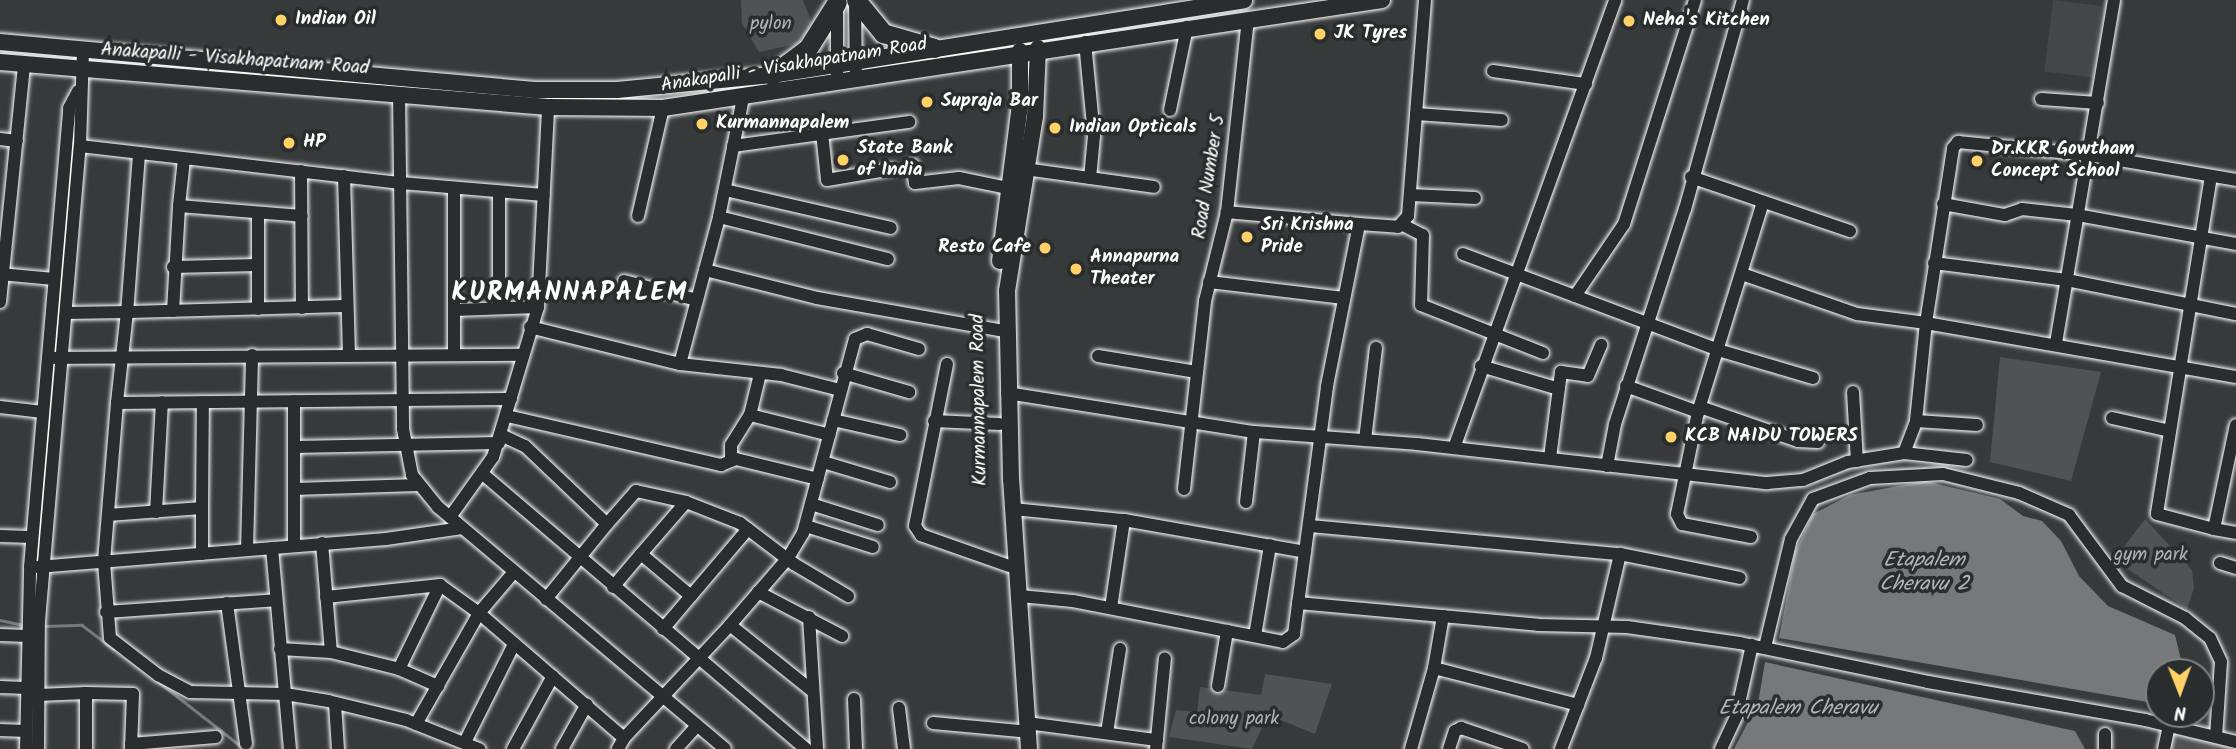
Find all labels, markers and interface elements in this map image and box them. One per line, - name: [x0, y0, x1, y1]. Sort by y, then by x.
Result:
- place label: Indian Oil: [295, 9, 376, 31]
- place label: Neha's Kitchen: [1643, 10, 1770, 32]
- marker: Indian Oil: [273, 12, 289, 28]
- marker: Neha's Kitchen: [1621, 13, 1637, 29]
- park label: pylon: [750, 14, 792, 36]
- place label: JK Tyres: [1334, 23, 1407, 45]
- marker: JK Tyres: [1312, 26, 1328, 42]
- street label: Anakapalli - Visakhapatnam Road: [659, 34, 929, 98]
- street label: Anakapalli - Visakhapatnam Road: [100, 39, 370, 81]
- place label: Supraja Bar: [941, 91, 1038, 113]
- marker: Supraja Bar: [919, 94, 935, 110]
- place label: Kurmannapalem: [716, 113, 849, 135]
- street label: Road Number 5: [1189, 113, 1231, 241]
- marker: Kurmannapalem: [694, 116, 710, 132]
- place label: Indian Opticals: [1069, 117, 1197, 139]
- marker: Indian Opticals: [1047, 120, 1063, 136]
- place label: HP: [303, 132, 326, 154]
- marker: HP: [281, 135, 297, 151]
- place label: State Bank of India: [857, 138, 952, 182]
- place label: Dr.KKR Gowtham Concept School: [1991, 139, 2135, 183]
- marker: State Bank of India: [835, 152, 851, 168]
- marker: Dr.KKR Gowtham Concept School: [1969, 153, 1985, 169]
- place label: Sri Krishna Pride: [1261, 215, 1354, 259]
- marker: Sri Krishna Pride: [1239, 229, 1255, 245]
- place label: Resto Cafe: [938, 237, 1031, 259]
- marker: Resto Cafe: [1037, 240, 1053, 256]
- place label: Annapurna Theater: [1090, 247, 1179, 291]
- marker: Annapurna Theater: [1068, 261, 1084, 277]
- district label: KURMANNAPALEM: [453, 278, 687, 310]
- street label: Kurmannapalem Road: [967, 314, 993, 486]
- place label: KCB NAIDU TOWERS: [1685, 426, 1858, 448]
- marker: KCB NAIDU TOWERS: [1663, 429, 1679, 445]
- park label: gym park: [2114, 545, 2188, 567]
- water label: Etapalem Cheravu 2: [1879, 548, 1969, 598]
- north arrow: [2145, 658, 2215, 728]
- water label: Etapalem Cheravu: [1719, 696, 1877, 722]
- text: N: [2174, 697, 2187, 727]
- park label: colony park: [1189, 709, 1279, 731]

